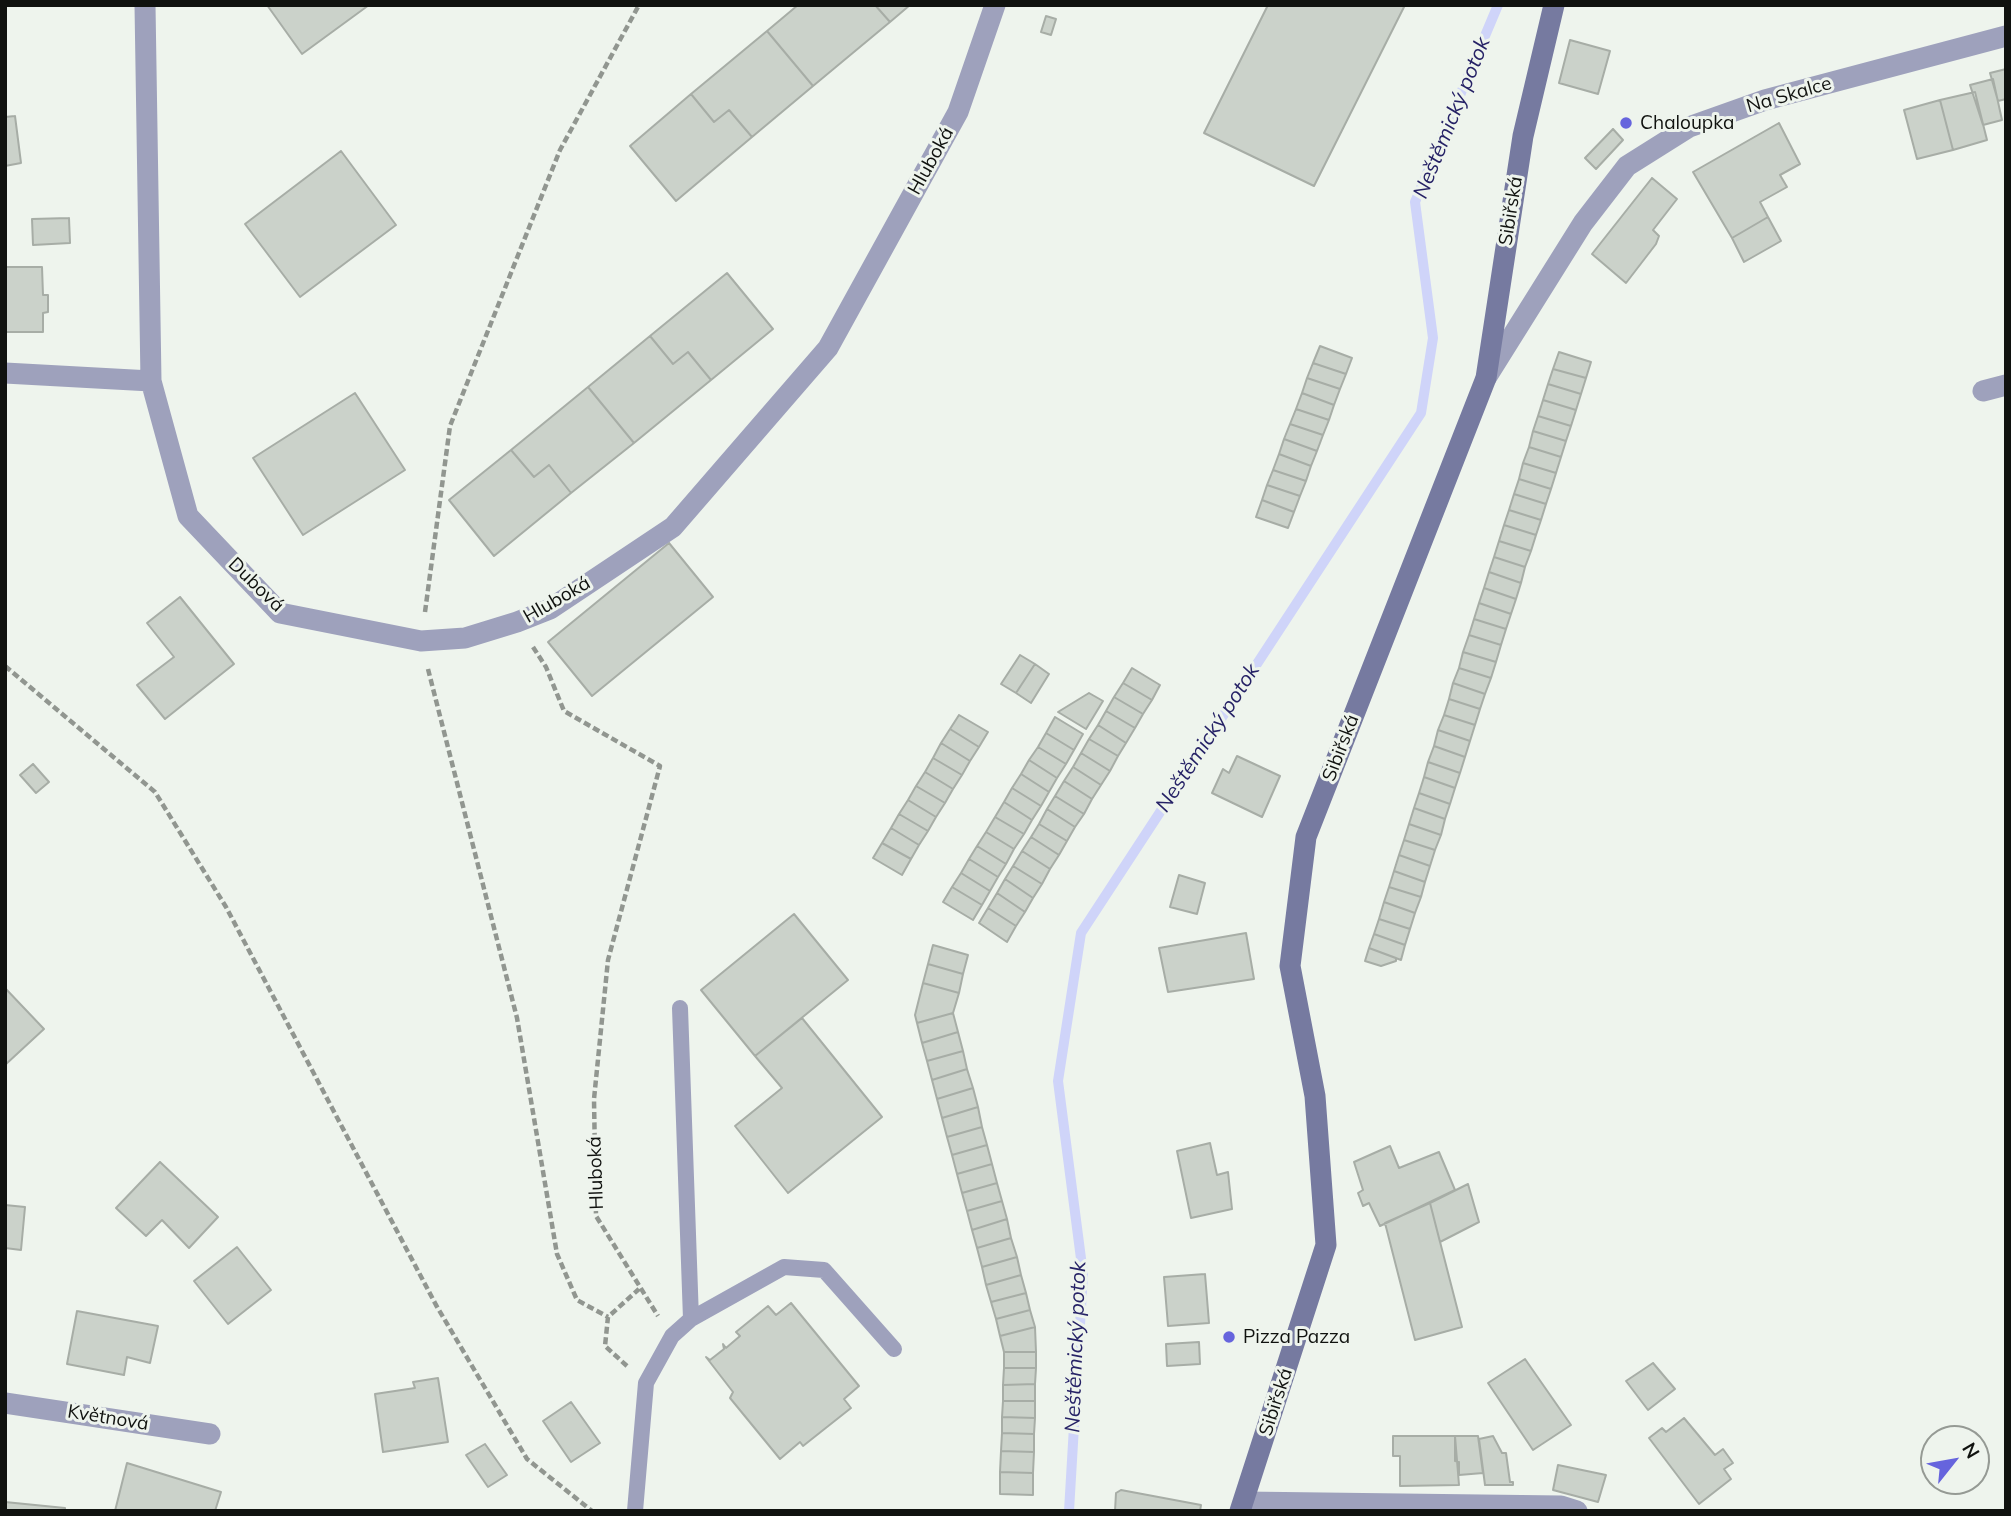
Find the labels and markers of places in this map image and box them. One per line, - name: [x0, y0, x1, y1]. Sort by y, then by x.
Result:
- place label: Chaloupka: [1640, 112, 1734, 134]
- marker: Chaloupka: [1618, 115, 1634, 131]
- place label: Pizza Pazza: [1243, 1326, 1350, 1348]
- marker: Pizza Pazza: [1221, 1329, 1237, 1345]

